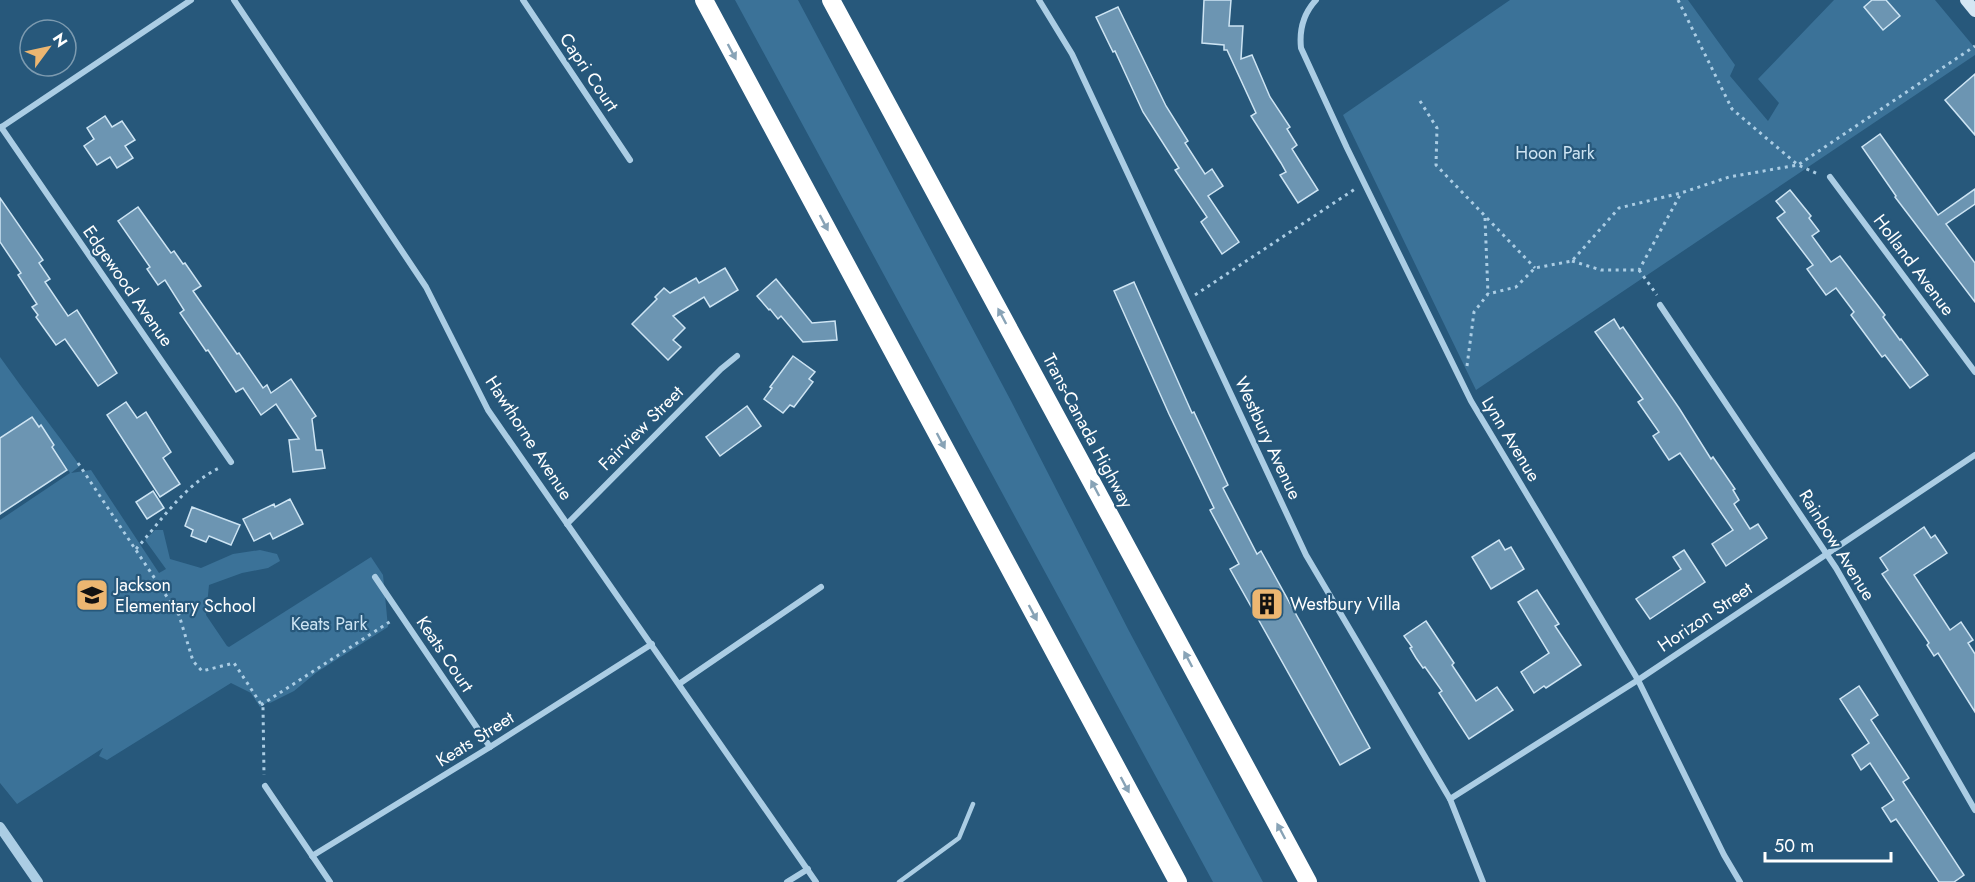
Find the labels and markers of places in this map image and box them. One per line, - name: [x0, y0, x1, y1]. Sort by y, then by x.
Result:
- place label: Jackson Elementary School: [113, 572, 256, 619]
- school or university icon: Jackson Elementary School: [74, 577, 110, 613]
- building icon: Westbury Villa: [1249, 586, 1285, 622]
- place label: Westbury Villa: [1290, 591, 1400, 617]

